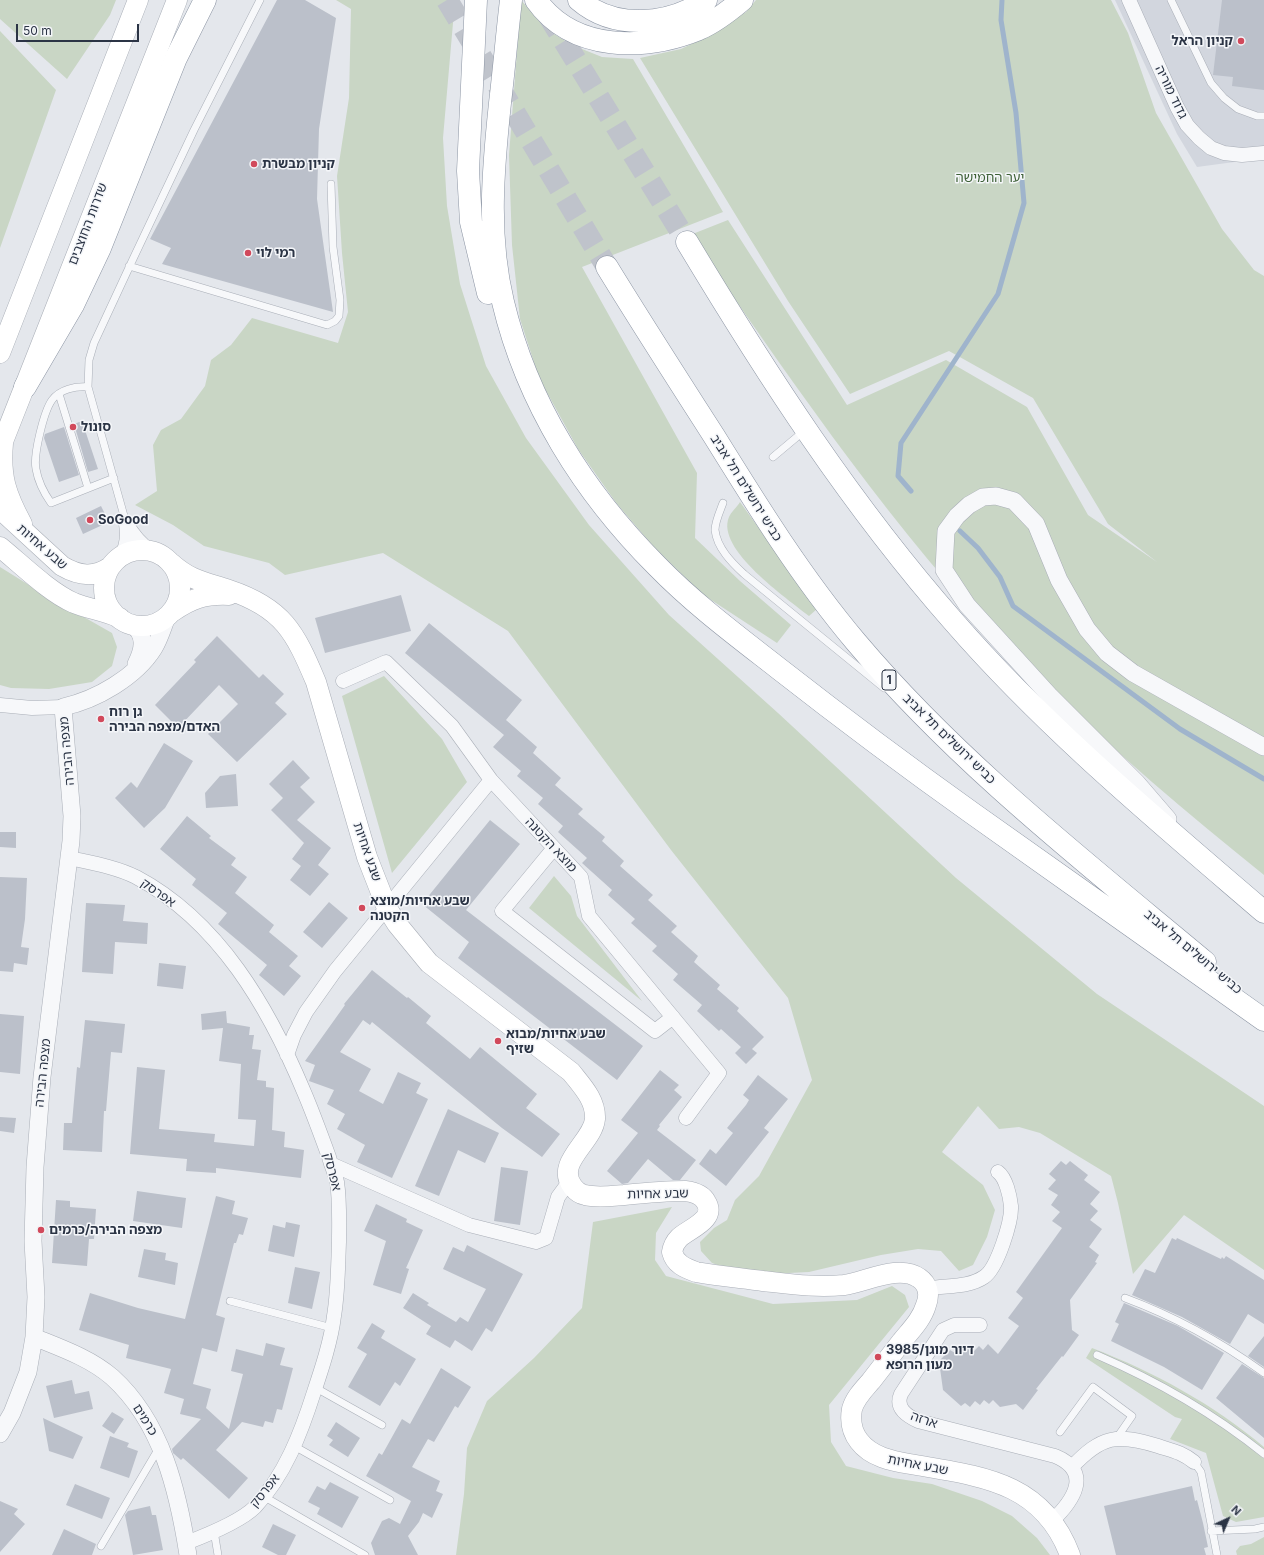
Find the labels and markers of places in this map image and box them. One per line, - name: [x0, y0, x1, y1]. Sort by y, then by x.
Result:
- place label: קניון הראל: [1171, 33, 1233, 49]
- marker: קניון הראל: [1236, 36, 1246, 46]
- place label: קניון מבשרת: [262, 156, 335, 172]
- marker: קניון מבשרת: [249, 159, 259, 169]
- place label: רמי לוי: [256, 245, 295, 261]
- marker: רמי לוי: [243, 248, 253, 258]
- place label: סונול: [81, 419, 111, 435]
- marker: סונול: [68, 422, 78, 432]
- place label: SoGood: [98, 512, 148, 528]
- marker: SoGood: [85, 515, 95, 525]
- place label: גן רוח האדם/מצפה הבירה: [109, 704, 220, 735]
- marker: גן רוח האדם/מצפה הבירה: [96, 714, 106, 724]
- place label: שבע אחיות/מוצא הקטנה: [370, 893, 470, 924]
- marker: שבע אחיות/מוצא הקטנה: [357, 903, 367, 913]
- place label: שבע אחיות/מבוא שזיף: [506, 1026, 606, 1057]
- marker: שבע אחיות/מבוא שזיף: [493, 1036, 503, 1046]
- place label: מצפה הבירה/כרמים: [49, 1222, 162, 1238]
- marker: מצפה הבירה/כרמים: [36, 1225, 46, 1235]
- place label: 3985/דיור מוגן מעון הרופא: [886, 1342, 974, 1373]
- marker: 3985/דיור מוגן מעון הרופא: [873, 1352, 883, 1362]

